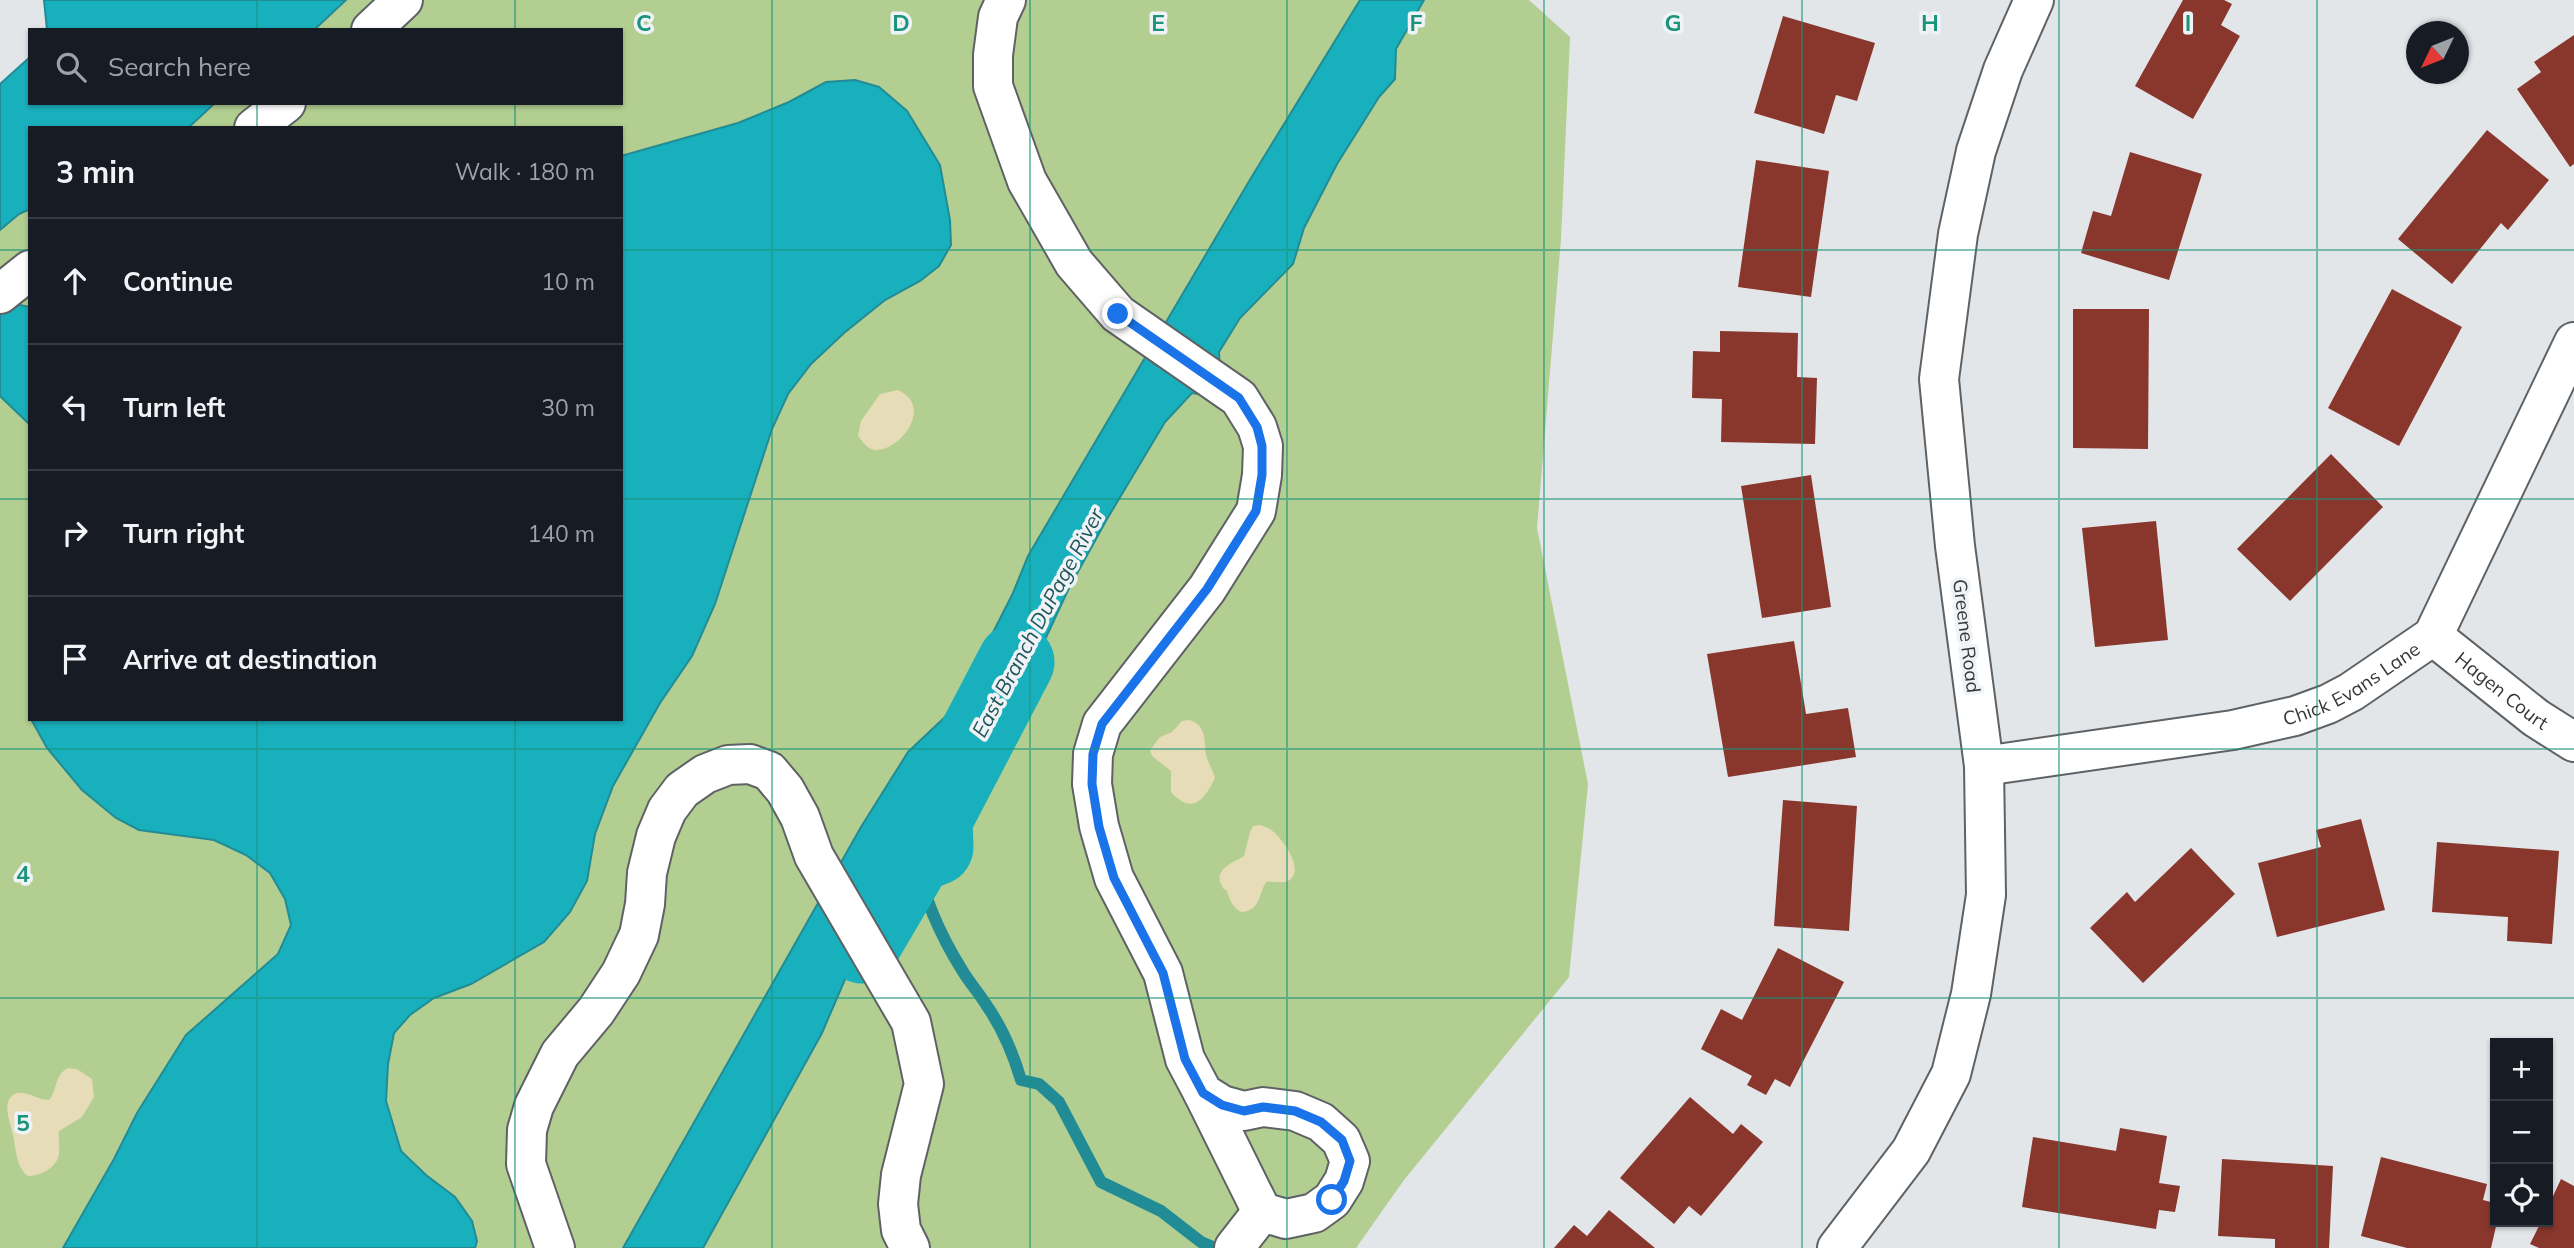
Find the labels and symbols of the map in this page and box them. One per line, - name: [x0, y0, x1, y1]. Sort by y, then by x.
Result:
- text: C: [636, 8, 652, 37]
- text: D: [892, 8, 910, 37]
- text: E: [1151, 8, 1165, 37]
- text: F: [1409, 8, 1423, 37]
- text: G: [1664, 8, 1682, 37]
- text: H: [1921, 8, 1939, 37]
- text: I: [2185, 8, 2191, 37]
- north arrow: [2406, 21, 2469, 84]
- route end: [1102, 298, 1133, 329]
- water label: East Branch DuPage River: [966, 502, 1109, 741]
- street label: Greene Road: [1948, 578, 1986, 694]
- street label: Chick Evans Lane: [2281, 637, 2424, 730]
- street label: Hagen Court: [2451, 647, 2553, 735]
- text: 4: [16, 859, 30, 888]
- text: 5: [16, 1108, 30, 1137]
- route start: [1316, 1184, 1347, 1215]

